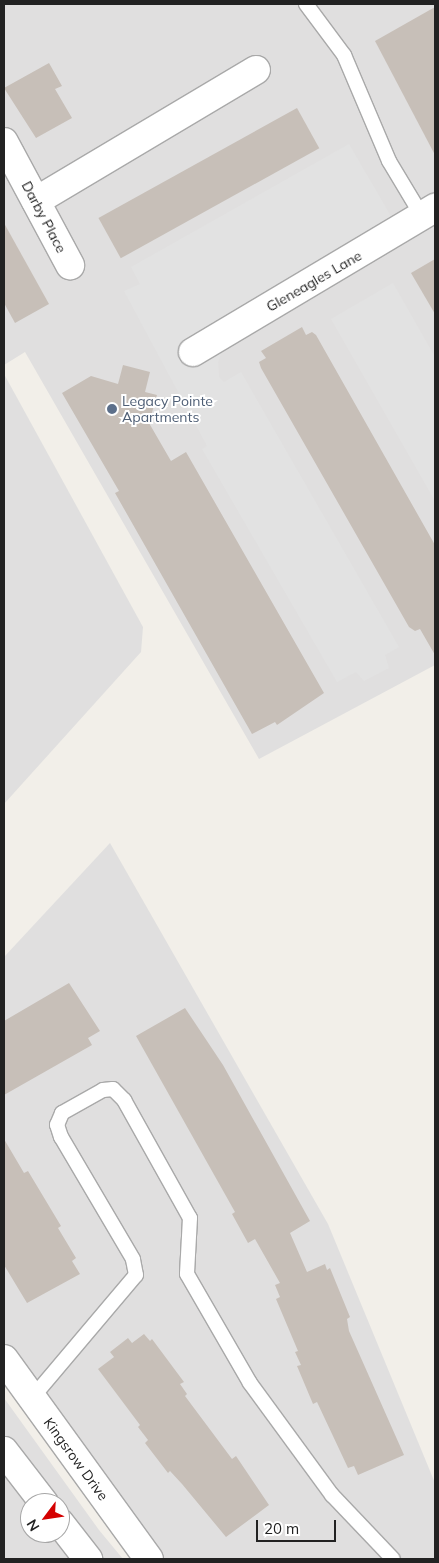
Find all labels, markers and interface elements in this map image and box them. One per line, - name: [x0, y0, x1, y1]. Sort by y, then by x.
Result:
- street label: Darby Place: [18, 178, 70, 256]
- street label: Gleneagles Lane: [263, 247, 365, 315]
- place label: Legacy Pointe Apartments: [122, 393, 213, 426]
- marker: Legacy Pointe Apartments: [106, 403, 118, 415]
- street label: Kingsrow Drive: [40, 1414, 112, 1504]
- north arrow: [20, 1493, 70, 1543]
- scale bar: [259, 1510, 339, 1542]
- text: N: [23, 1516, 43, 1534]
- text: 20 m: [264, 1519, 299, 1538]

